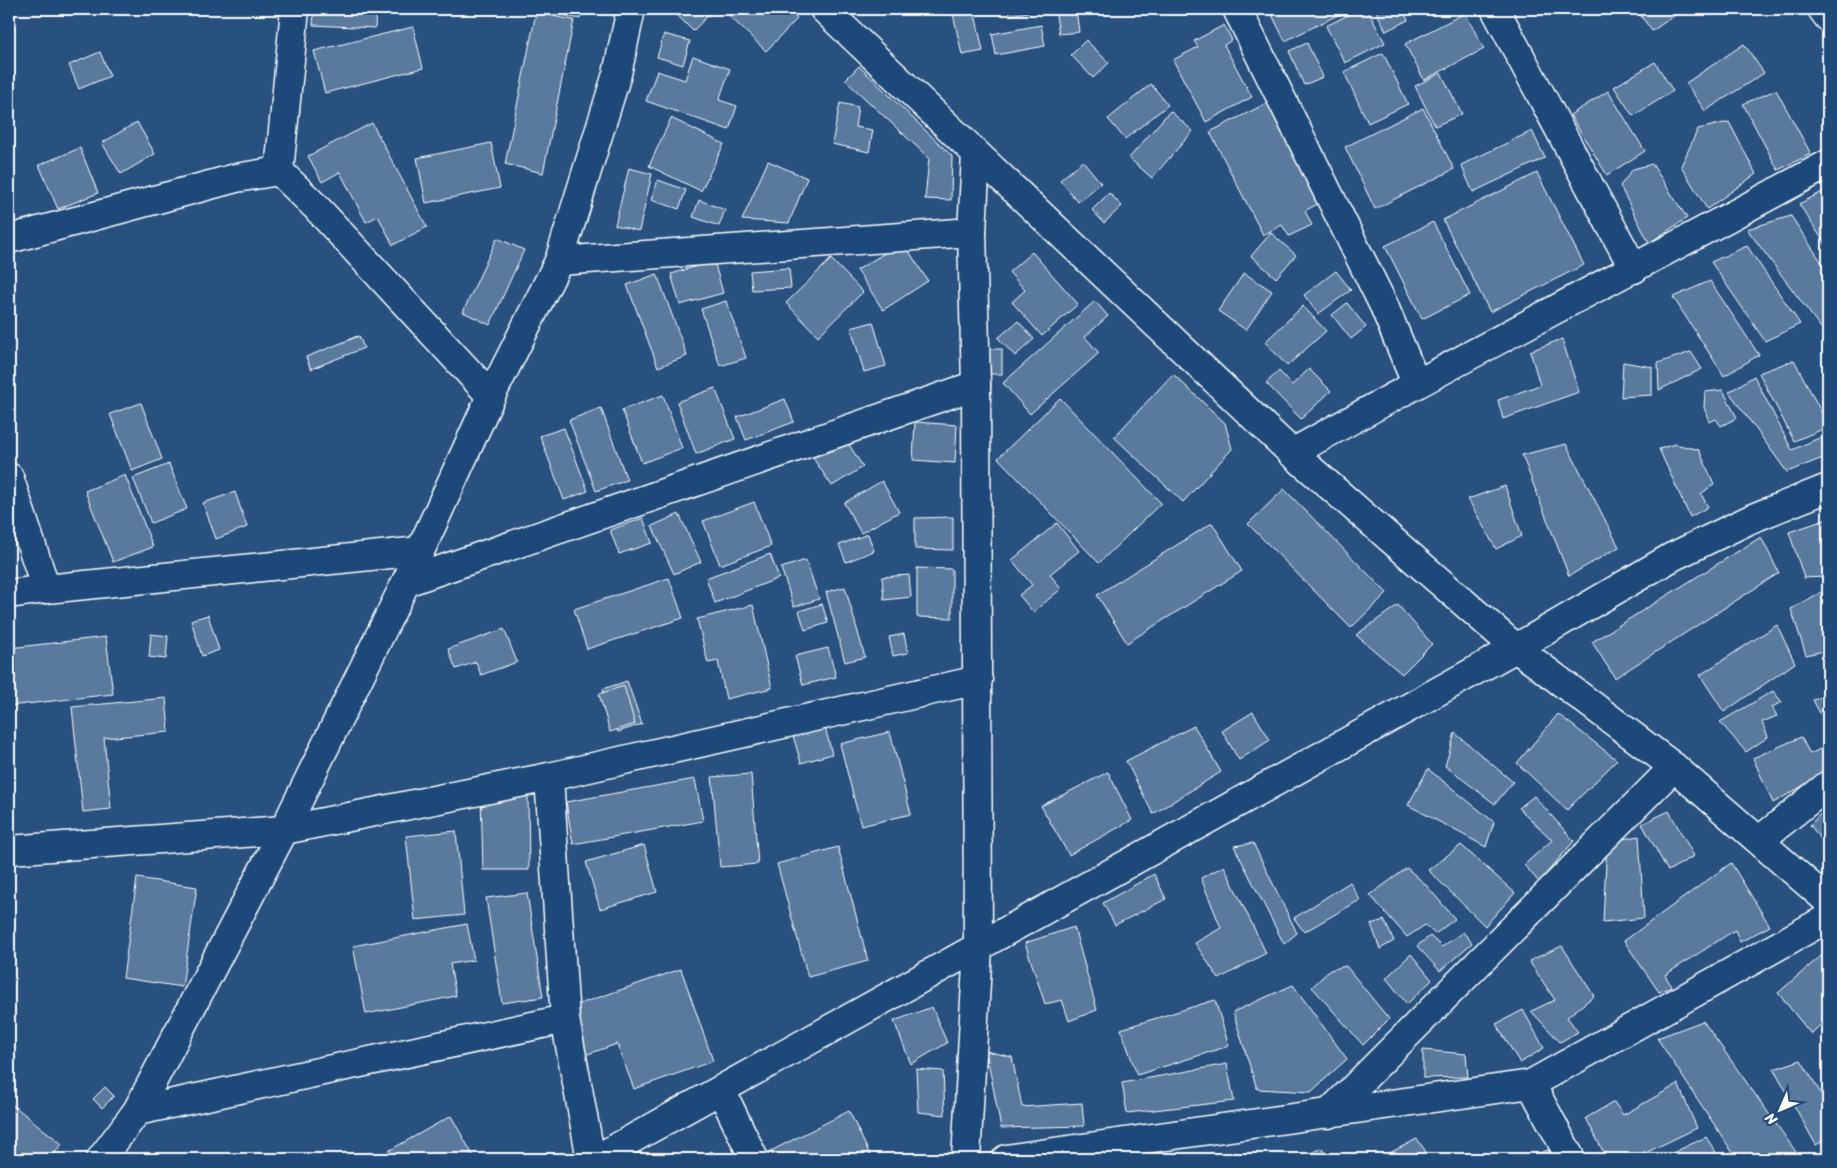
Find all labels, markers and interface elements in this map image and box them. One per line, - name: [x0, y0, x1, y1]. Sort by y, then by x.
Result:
- north arrow: [1754, 1086, 1804, 1136]
- text: N: [1759, 1106, 1784, 1132]

